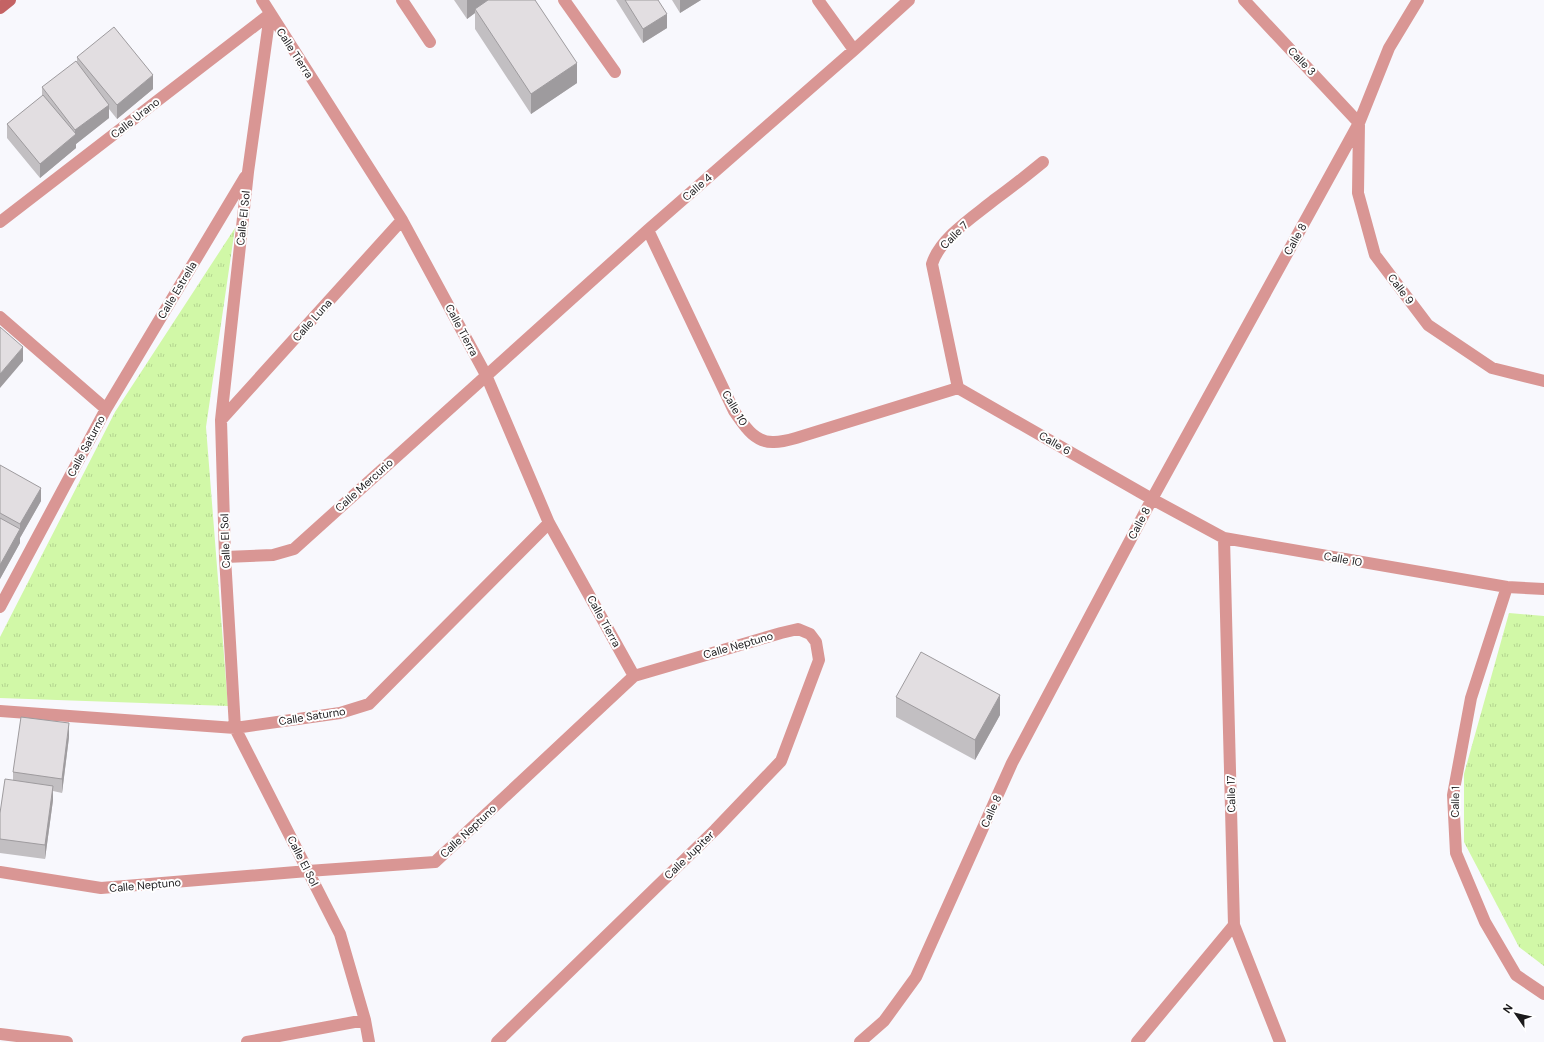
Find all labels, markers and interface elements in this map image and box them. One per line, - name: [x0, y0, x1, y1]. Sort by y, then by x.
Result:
- street label: Calle Tierra: [274, 25, 316, 81]
- street label: Calle 3: [1285, 44, 1319, 78]
- street label: Calle Urano: [108, 95, 162, 141]
- street label: Calle 4: [679, 170, 715, 204]
- street label: Calle El Sol: [233, 190, 253, 246]
- street label: Calle 7: [937, 218, 971, 252]
- street label: Calle 8: [1280, 220, 1310, 258]
- street label: Calle Estrella: [154, 259, 200, 321]
- street label: Calle 9: [1385, 271, 1417, 307]
- street label: Calle Luna: [289, 296, 335, 344]
- street label: Calle Tierra: [442, 301, 482, 359]
- street label: Calle 10: [719, 388, 751, 428]
- street label: Calle Saturno: [64, 413, 108, 479]
- street label: Calle 6: [1036, 428, 1074, 458]
- street label: Calle Mercurio: [332, 455, 396, 515]
- street label: Calle 8: [1125, 504, 1153, 542]
- street label: Calle El Sol: [217, 513, 233, 569]
- street label: Calle 10: [1323, 549, 1363, 569]
- street label: Calle Tierra: [584, 593, 624, 649]
- street label: Calle Neptuno: [702, 628, 774, 662]
- street label: Calle Saturno: [277, 704, 347, 728]
- street label: Calle 17: [1224, 775, 1238, 813]
- street label: Calle 1: [1448, 786, 1462, 818]
- street label: Calle 8: [978, 792, 1004, 830]
- street label: Calle Neptuno: [437, 801, 499, 861]
- street label: Calle Jupiter: [661, 828, 717, 882]
- street label: Calle El Sol: [284, 833, 322, 889]
- street label: Calle Neptuno: [109, 875, 181, 895]
- north arrow: [1496, 994, 1536, 1034]
- text: N: [1500, 1001, 1516, 1016]

